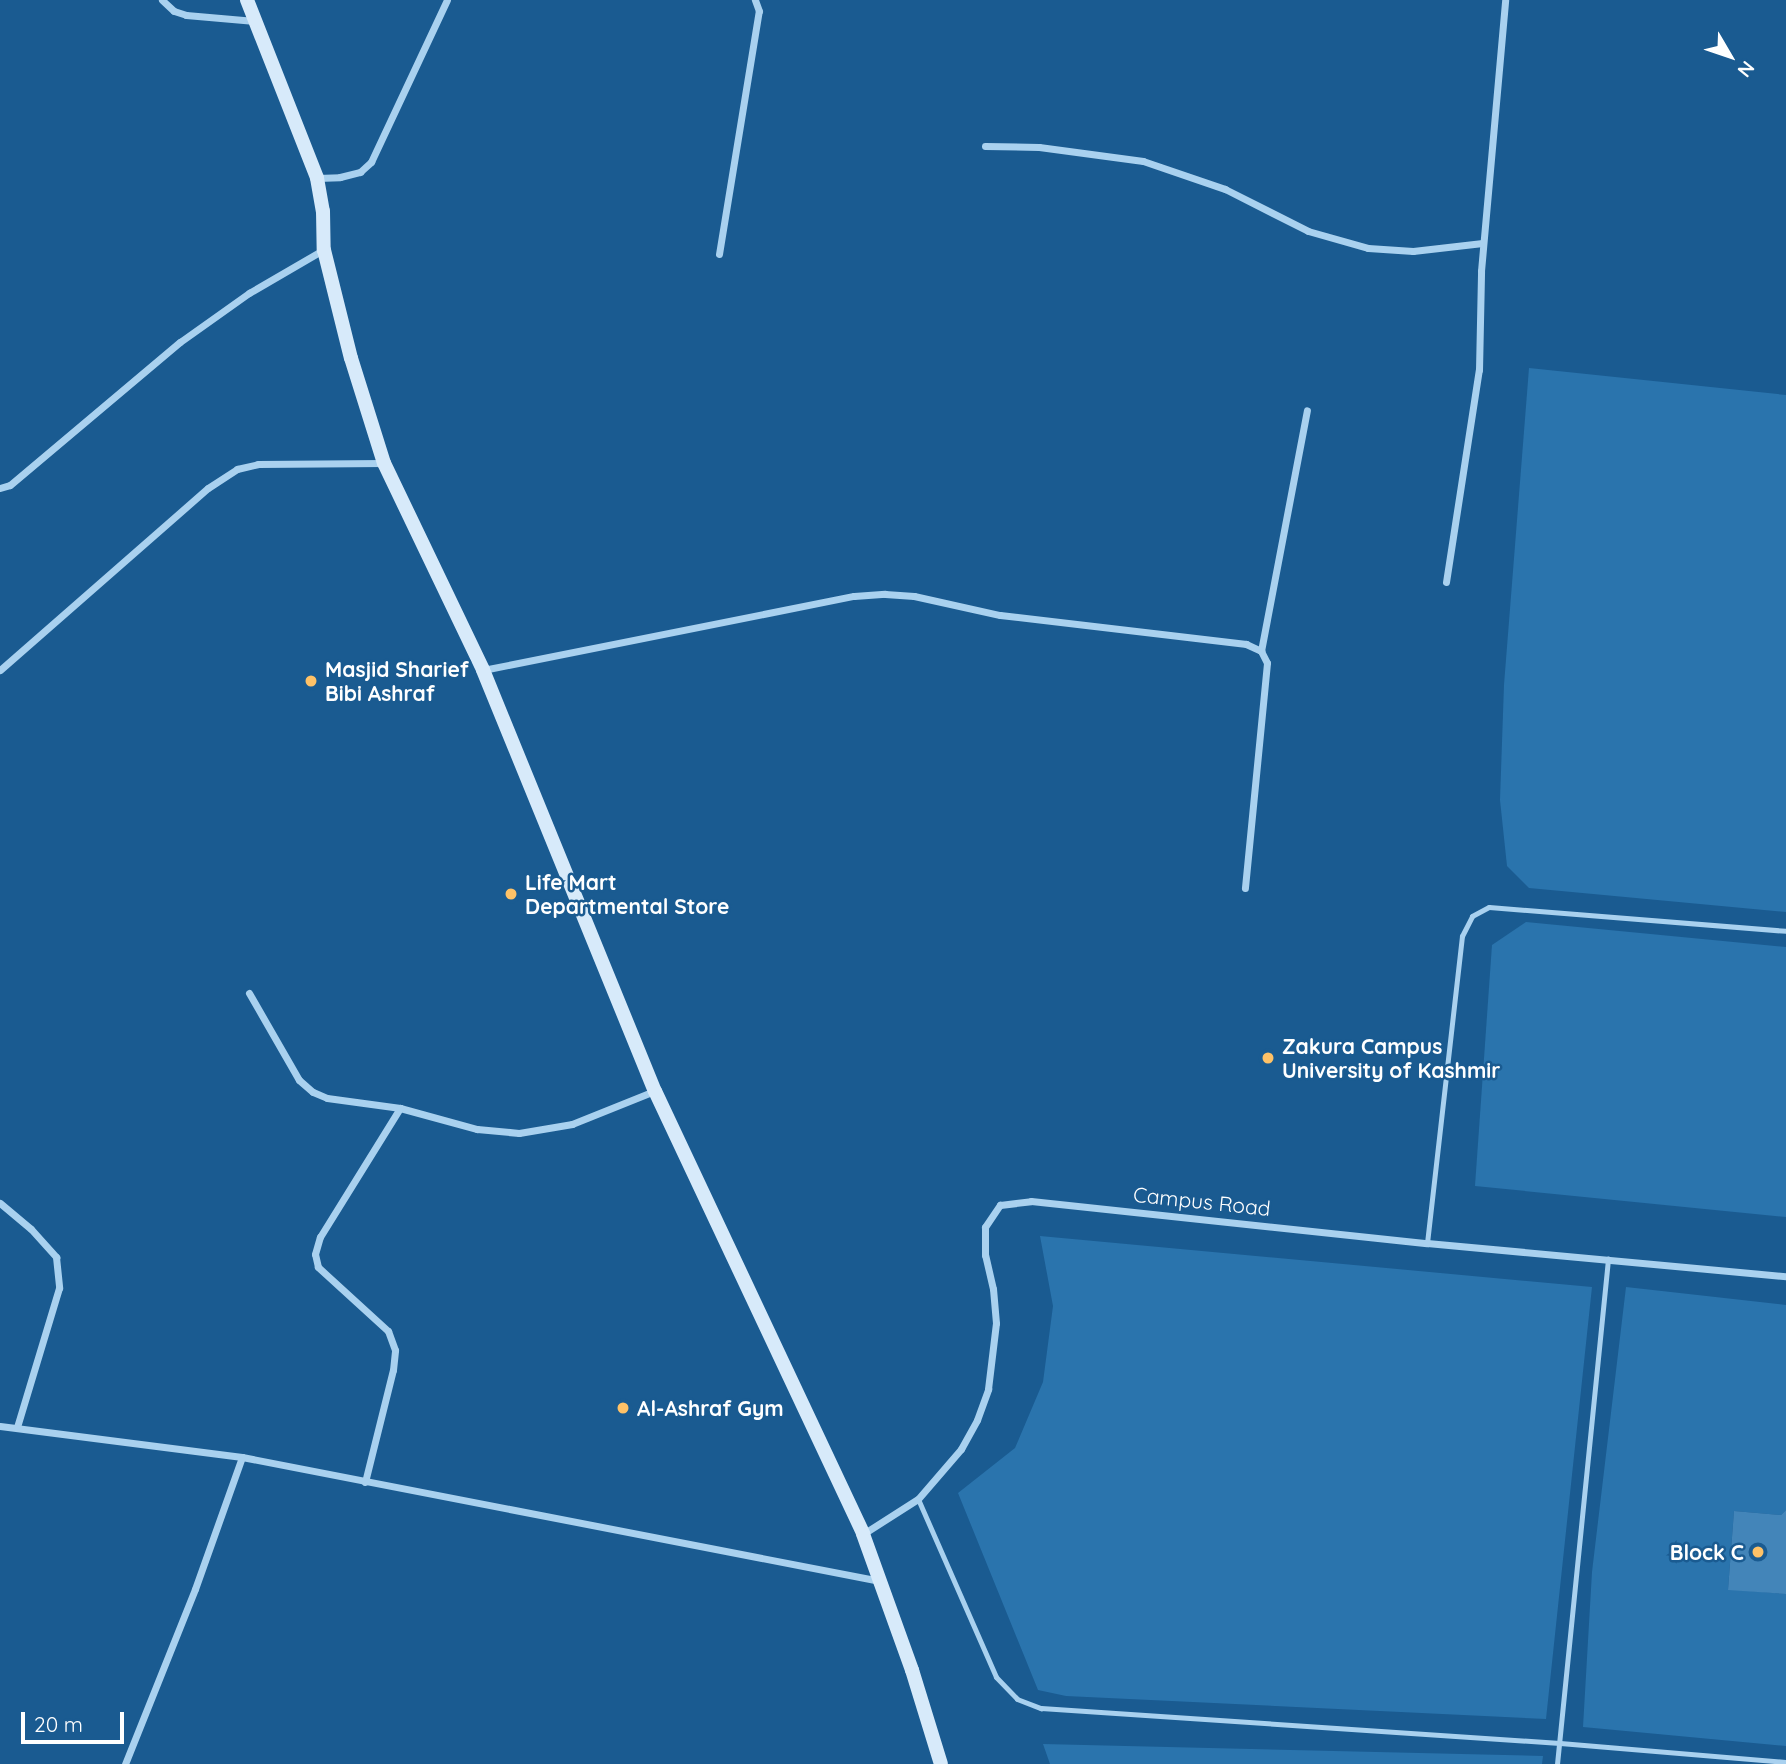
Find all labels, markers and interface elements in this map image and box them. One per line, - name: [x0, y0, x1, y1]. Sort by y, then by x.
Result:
- north arrow: [1695, 21, 1765, 91]
- text: N: [1733, 56, 1760, 82]
- place label: Masjid Sharief Bibi Ashraf: [325, 656, 469, 706]
- marker: Masjid Sharief Bibi Ashraf: [303, 673, 319, 689]
- place label: Life Mart Departmental Store: [525, 869, 729, 919]
- marker: Life Mart Departmental Store: [503, 886, 519, 902]
- place label: Zakura Campus University of Kashmir: [1282, 1033, 1500, 1083]
- marker: Zakura Campus University of Kashmir: [1260, 1050, 1276, 1066]
- street label: Campus Road: [1132, 1181, 1272, 1221]
- place label: Al-Ashraf Gym: [637, 1395, 784, 1421]
- marker: Al-Ashraf Gym: [615, 1400, 631, 1416]
- place label: Block C: [1670, 1539, 1744, 1565]
- marker: Block C: [1750, 1544, 1766, 1560]
- scale bar: [24, 1698, 128, 1742]
- text: 20 m: [34, 1711, 83, 1737]

